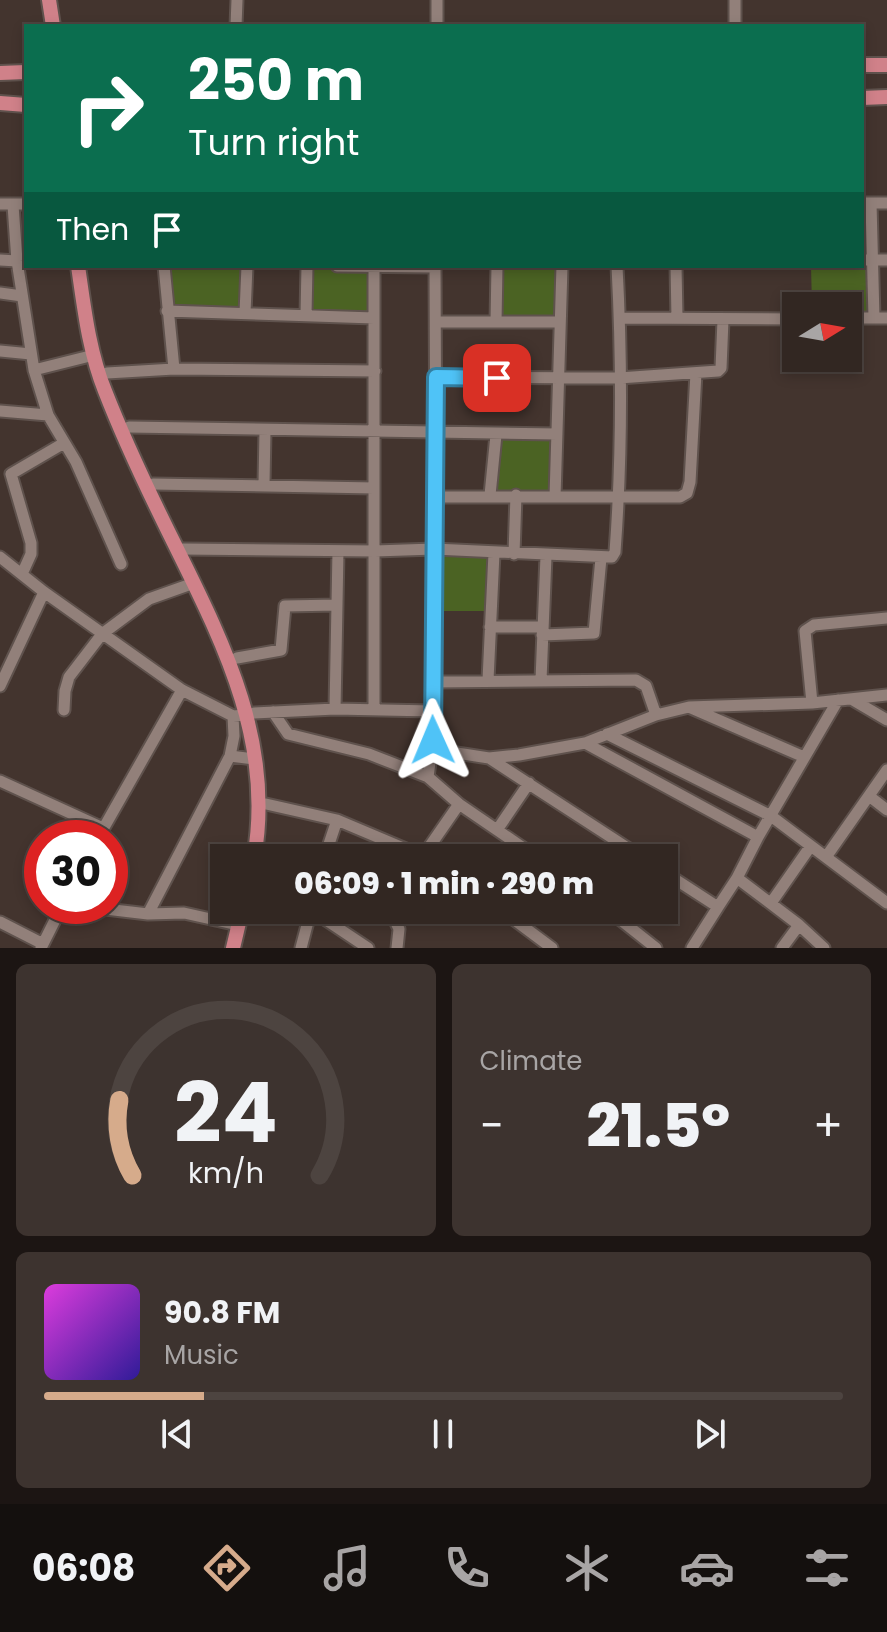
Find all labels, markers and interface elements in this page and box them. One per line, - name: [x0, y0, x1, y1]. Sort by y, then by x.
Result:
- text: 250 m: [188, 41, 364, 120]
- icon: right: [56, 56, 160, 160]
- text: Turn right: [188, 117, 359, 168]
- text: Then: [56, 208, 129, 251]
- icon: arrive: [145, 208, 189, 252]
- north arrow: [782, 292, 862, 372]
- map controls: [782, 292, 862, 372]
- pin: [463, 344, 531, 412]
- icon: arrive: [475, 356, 519, 400]
- position arrow: [391, 698, 475, 782]
- speed limit sign: 30: [24, 820, 128, 924]
- text: 06:09 · 1 min · 290 m: [294, 862, 594, 905]
- text: Climate: [480, 1043, 582, 1079]
- text: 24: [174, 1055, 278, 1171]
- text: 21.5°: [587, 1084, 730, 1168]
- text: −: [480, 1095, 504, 1156]
- text: +: [813, 1095, 843, 1156]
- text: km/h: [188, 1153, 264, 1193]
- text: 90.8 FM: [164, 1291, 280, 1334]
- text: Music: [164, 1337, 239, 1373]
- icon: previous: [155, 1412, 199, 1456]
- icon: pause: [421, 1412, 465, 1456]
- icon: next: [688, 1412, 732, 1456]
- icon: directions: [199, 1540, 255, 1596]
- icon: music: [319, 1540, 375, 1596]
- icon: phone: [439, 1540, 495, 1596]
- icon: climate: [559, 1540, 615, 1596]
- icon: car: [679, 1540, 735, 1596]
- icon: filters: [799, 1540, 855, 1596]
- text: 06:08: [32, 1543, 135, 1594]

